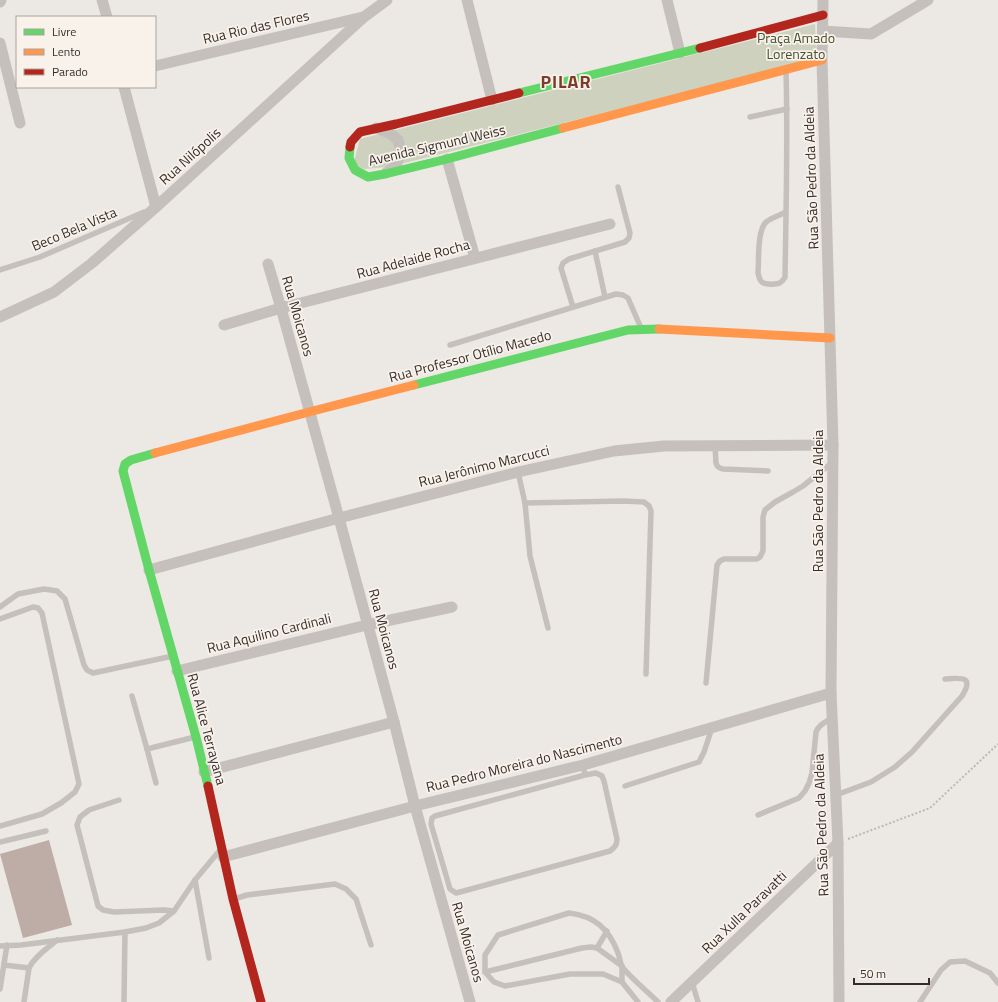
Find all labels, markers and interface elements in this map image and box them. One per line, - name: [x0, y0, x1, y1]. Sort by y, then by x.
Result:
- street label: Rua Rio das Flores: [201, 4, 311, 49]
- legend: [16, 16, 156, 88]
- text: Livre: [52, 22, 76, 41]
- park label: Praça Amado Lorenzato: [757, 27, 835, 64]
- text: Lento: [52, 42, 81, 61]
- text: Parado: [52, 62, 88, 81]
- district label: PILAR: [540, 68, 592, 95]
- street label: Rua São Pedro da Aldeia: [798, 106, 823, 250]
- street label: Avenida Sigmund Weiss: [366, 119, 508, 171]
- street label: Rua Nilópolis: [154, 122, 225, 189]
- street label: Beco Bela Vista: [28, 201, 120, 256]
- street label: Rua Adelaide Rocha: [354, 233, 472, 284]
- street label: Rua Moicanos: [277, 273, 320, 359]
- street label: Rua Professor Otílio Macedo: [386, 324, 553, 387]
- street label: Rua São Pedro da Aldeia: [807, 430, 828, 572]
- street label: Rua Jerônimo Marcucci: [416, 439, 552, 492]
- street label: Rua Moicanos: [364, 586, 405, 672]
- street label: Rua Aquilino Cardinali: [205, 607, 333, 658]
- street label: Rua Alice Terrayana: [182, 671, 232, 787]
- street label: Rua Pedro Moreira do Nascimento: [424, 728, 624, 797]
- street label: Rua São Pedro da Aldeia: [808, 753, 833, 897]
- street label: Rua Xulla Paravatti: [696, 865, 791, 958]
- street label: Rua Moicanos: [447, 899, 490, 985]
- scale bar: [854, 960, 929, 986]
- text: 50 m: [860, 964, 886, 983]

